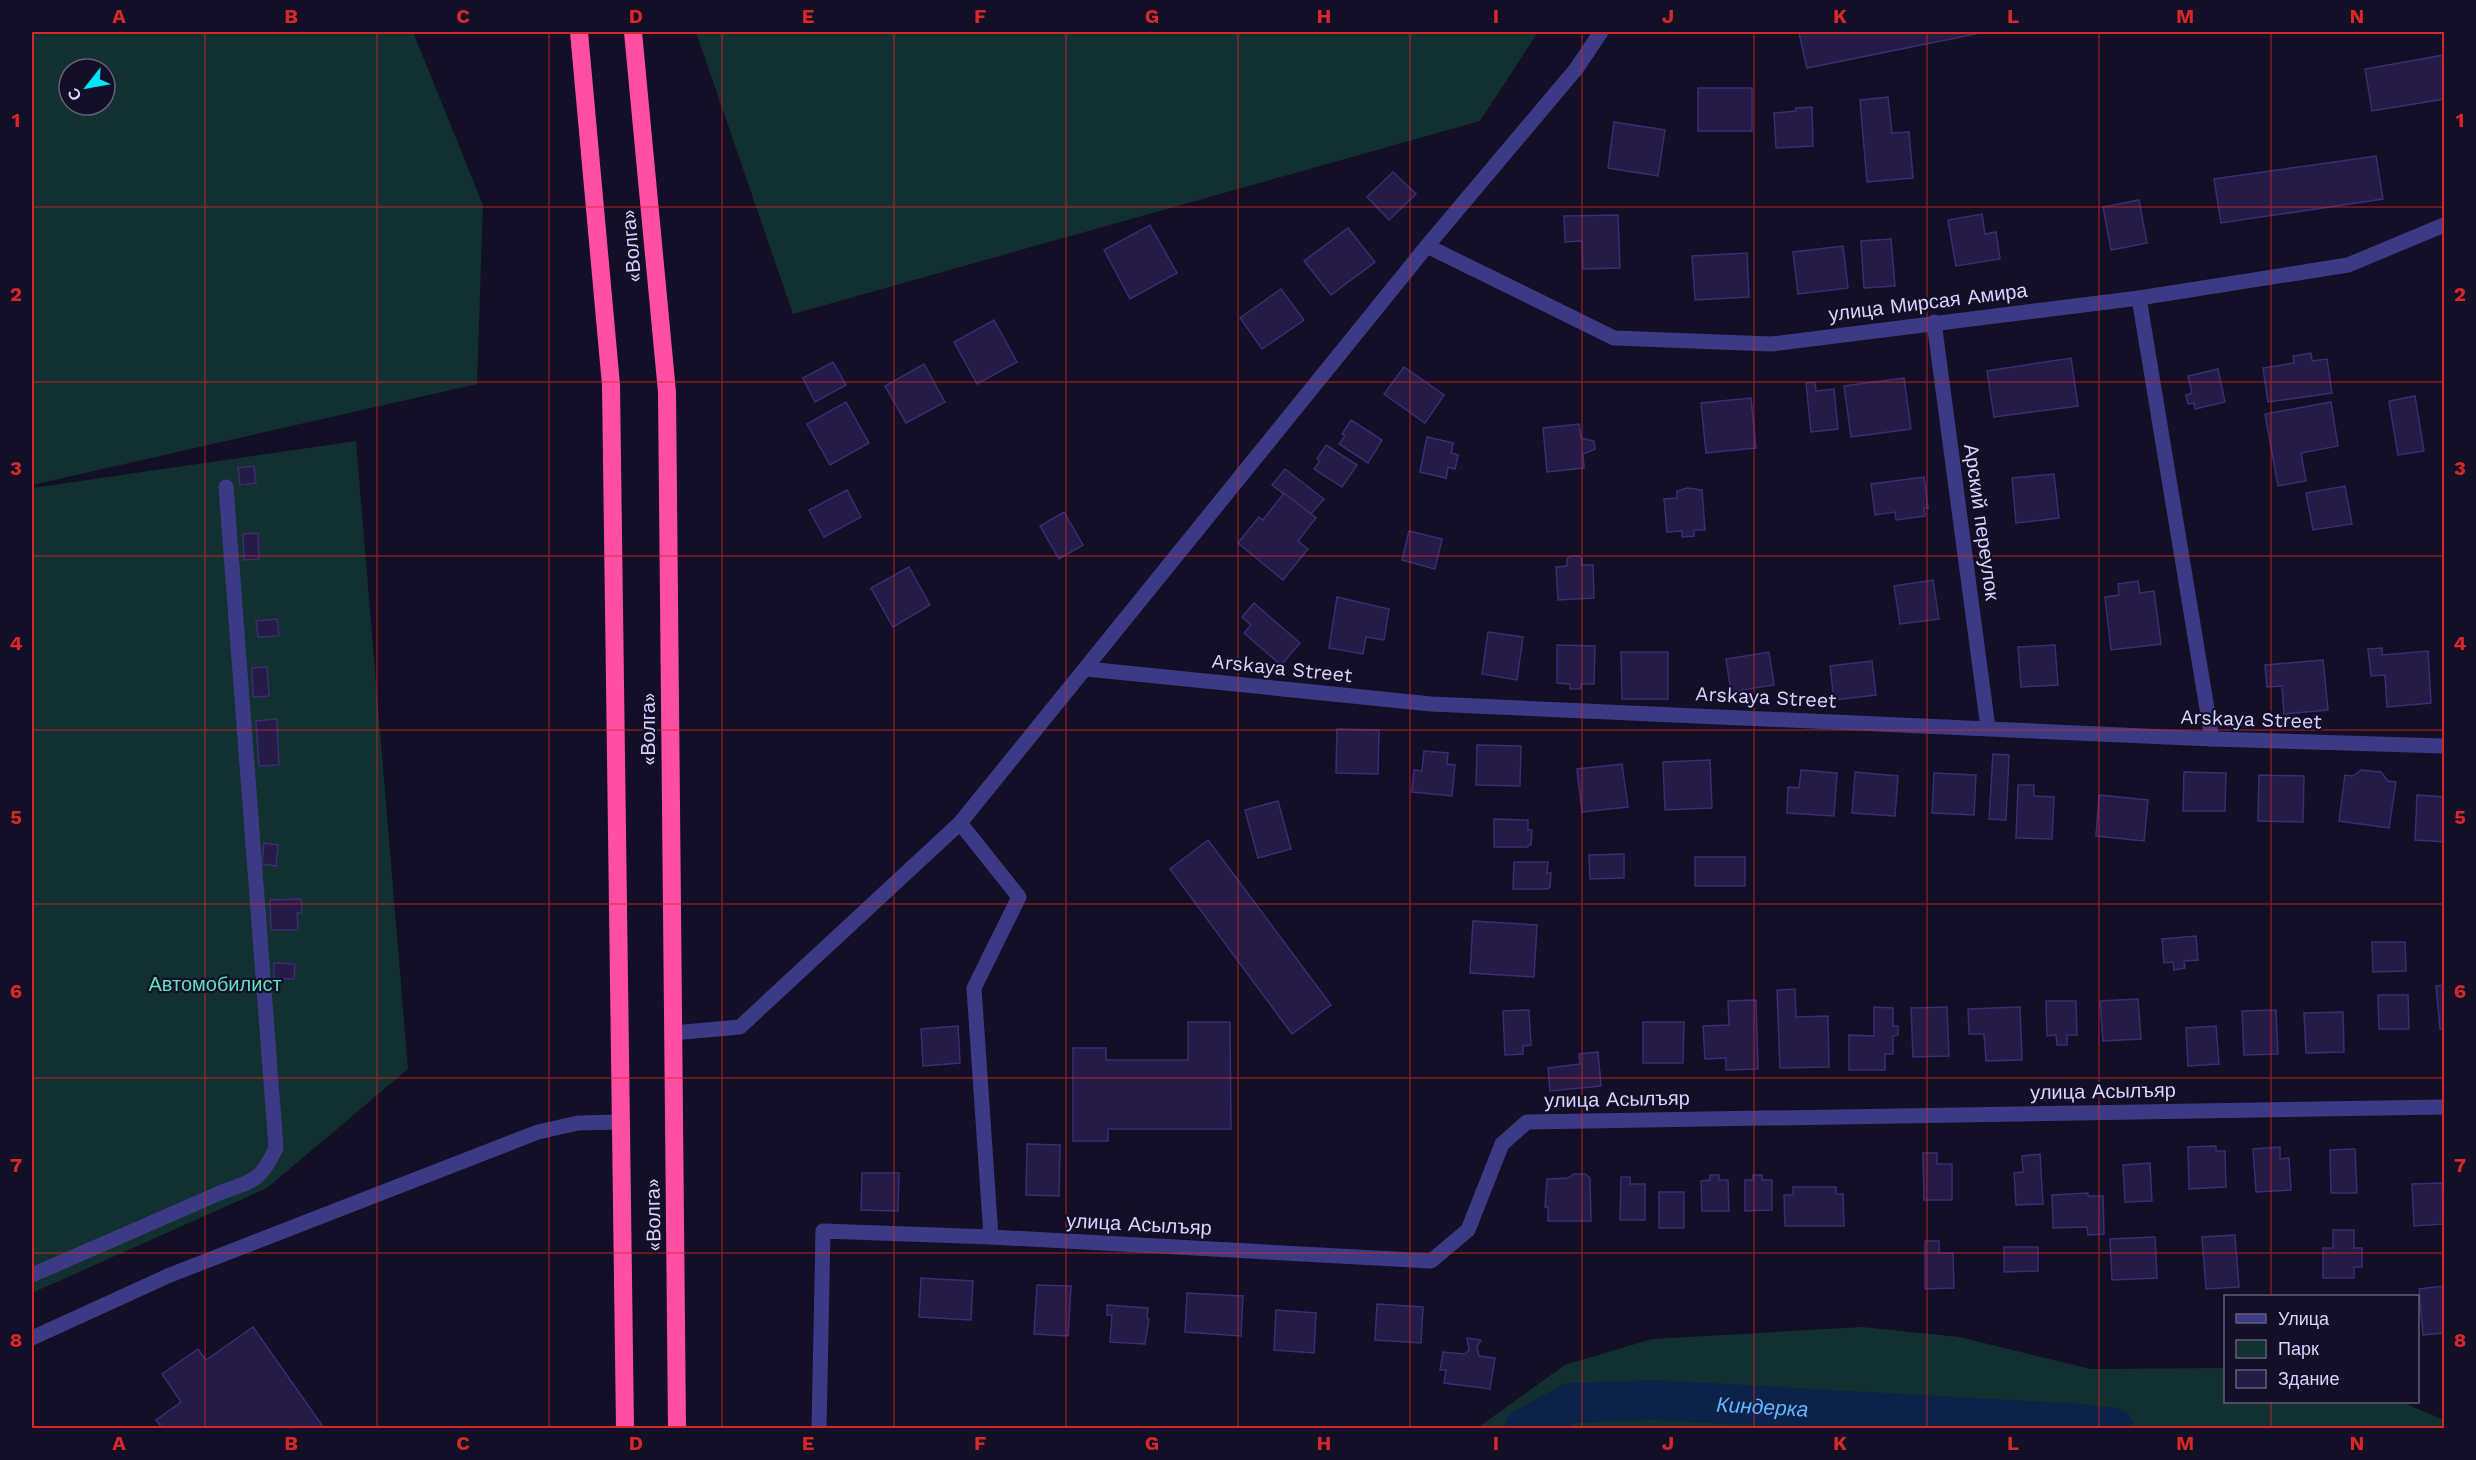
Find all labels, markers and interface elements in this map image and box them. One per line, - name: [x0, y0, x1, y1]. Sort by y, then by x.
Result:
- text: A: [112, 4, 126, 28]
- text: B: [284, 4, 298, 28]
- text: C: [456, 4, 470, 28]
- text: D: [629, 4, 643, 28]
- text: E: [802, 4, 814, 28]
- text: F: [974, 4, 986, 28]
- text: G: [1145, 4, 1159, 28]
- text: H: [1317, 4, 1331, 28]
- text: I: [1493, 4, 1499, 28]
- text: J: [1662, 4, 1674, 28]
- text: K: [1833, 4, 1847, 28]
- text: L: [2007, 4, 2019, 28]
- text: M: [2176, 4, 2194, 28]
- text: N: [2350, 4, 2364, 28]
- north arrow: [57, 57, 117, 117]
- text: С: [63, 84, 86, 104]
- text: 1: [12, 108, 20, 132]
- text: 1: [2456, 108, 2464, 132]
- street label: «Волга»: [616, 208, 646, 284]
- street label: улица Мирсая Амира: [1827, 278, 2030, 326]
- text: 2: [10, 282, 22, 306]
- text: 2: [2454, 282, 2466, 306]
- street label: Арский переулок: [1959, 442, 2005, 602]
- text: 3: [10, 456, 22, 480]
- text: 3: [2454, 456, 2466, 480]
- text: 4: [10, 631, 23, 655]
- text: 4: [2454, 631, 2467, 655]
- street label: Arskaya Street: [1210, 649, 1354, 687]
- street label: Arskaya Street: [1695, 681, 1838, 713]
- street label: «Волга»: [636, 692, 660, 766]
- street label: Arskaya Street: [2180, 705, 2323, 733]
- text: 5: [10, 805, 22, 829]
- text: 5: [2454, 805, 2466, 829]
- park label: Автомобилист: [148, 972, 282, 996]
- text: 6: [10, 979, 22, 1003]
- text: 6: [2454, 979, 2466, 1003]
- street label: улица Асылъяр: [2030, 1078, 2176, 1104]
- street label: улица Асылъяр: [1544, 1086, 1690, 1112]
- text: 7: [10, 1153, 22, 1177]
- text: 7: [2454, 1153, 2466, 1177]
- street label: «Волга»: [640, 1178, 666, 1252]
- street label: улица Асылъяр: [1066, 1208, 1212, 1240]
- legend: [2224, 1295, 2419, 1403]
- text: Улица: [2278, 1308, 2330, 1329]
- text: 8: [10, 1328, 22, 1352]
- text: 8: [2454, 1328, 2466, 1352]
- text: Парк: [2278, 1338, 2319, 1359]
- text: Здание: [2278, 1368, 2339, 1389]
- water label: Киндерка: [1716, 1391, 1809, 1421]
- text: A: [112, 1431, 126, 1455]
- text: B: [284, 1431, 298, 1455]
- text: C: [456, 1431, 470, 1455]
- text: D: [629, 1431, 643, 1455]
- text: E: [802, 1431, 814, 1455]
- text: F: [974, 1431, 986, 1455]
- text: G: [1145, 1431, 1159, 1455]
- text: H: [1317, 1431, 1331, 1455]
- text: I: [1493, 1431, 1499, 1455]
- text: J: [1662, 1431, 1674, 1455]
- text: K: [1833, 1431, 1847, 1455]
- text: L: [2007, 1431, 2019, 1455]
- text: M: [2176, 1431, 2194, 1455]
- text: N: [2350, 1431, 2364, 1455]

